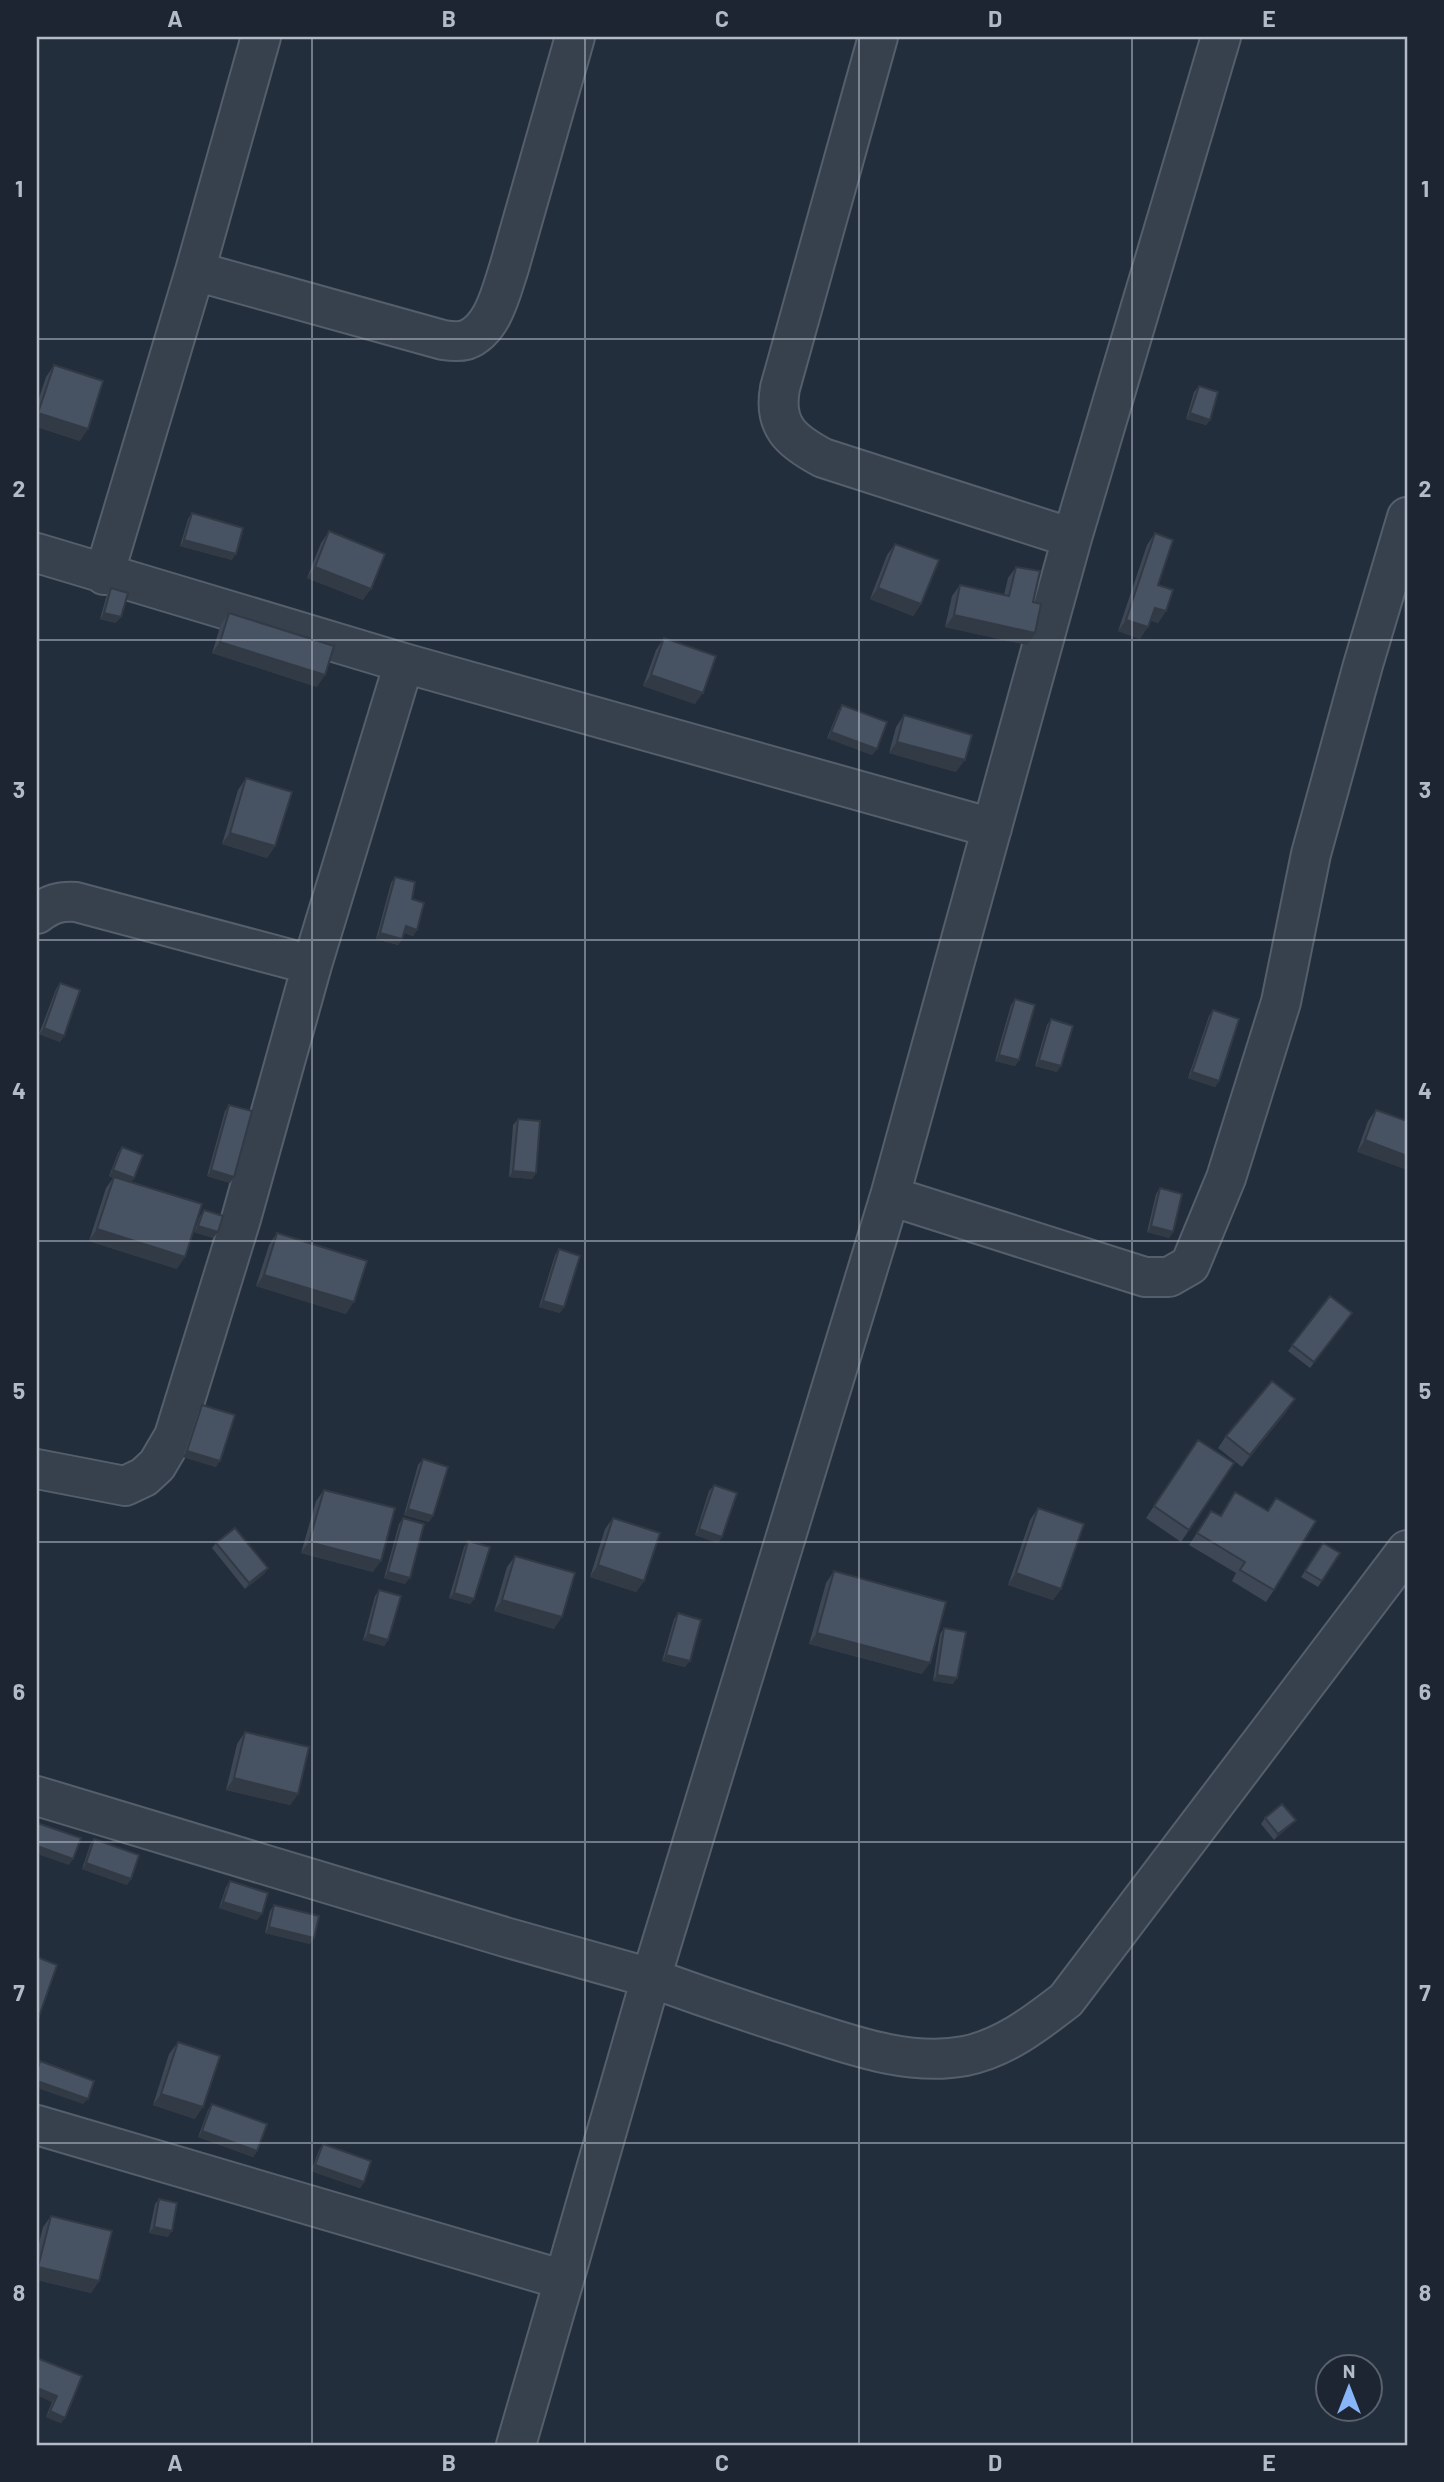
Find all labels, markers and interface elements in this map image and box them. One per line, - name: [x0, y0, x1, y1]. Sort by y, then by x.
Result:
- text: A: [167, 4, 183, 32]
- text: B: [442, 4, 456, 32]
- text: C: [715, 4, 729, 32]
- text: D: [988, 4, 1002, 32]
- text: E: [1262, 4, 1276, 32]
- text: 1: [15, 174, 23, 202]
- text: 1: [1421, 174, 1429, 202]
- text: 2: [13, 474, 25, 502]
- text: 2: [1419, 474, 1431, 502]
- text: 3: [13, 775, 25, 803]
- text: 3: [1419, 775, 1431, 803]
- text: 4: [12, 1076, 26, 1104]
- text: 4: [1418, 1076, 1432, 1104]
- text: 5: [13, 1376, 25, 1404]
- text: 5: [1419, 1376, 1431, 1404]
- text: 6: [13, 1677, 25, 1705]
- text: 6: [1419, 1677, 1431, 1705]
- text: 7: [13, 1978, 25, 2006]
- text: 7: [1419, 1978, 1431, 2006]
- text: 8: [13, 2278, 25, 2306]
- text: 8: [1419, 2278, 1431, 2306]
- north arrow: [1314, 2352, 1384, 2422]
- text: N: [1343, 2359, 1355, 2382]
- text: A: [167, 2448, 183, 2476]
- text: B: [442, 2448, 456, 2476]
- text: C: [715, 2448, 729, 2476]
- text: D: [988, 2448, 1002, 2476]
- text: E: [1262, 2448, 1276, 2476]

